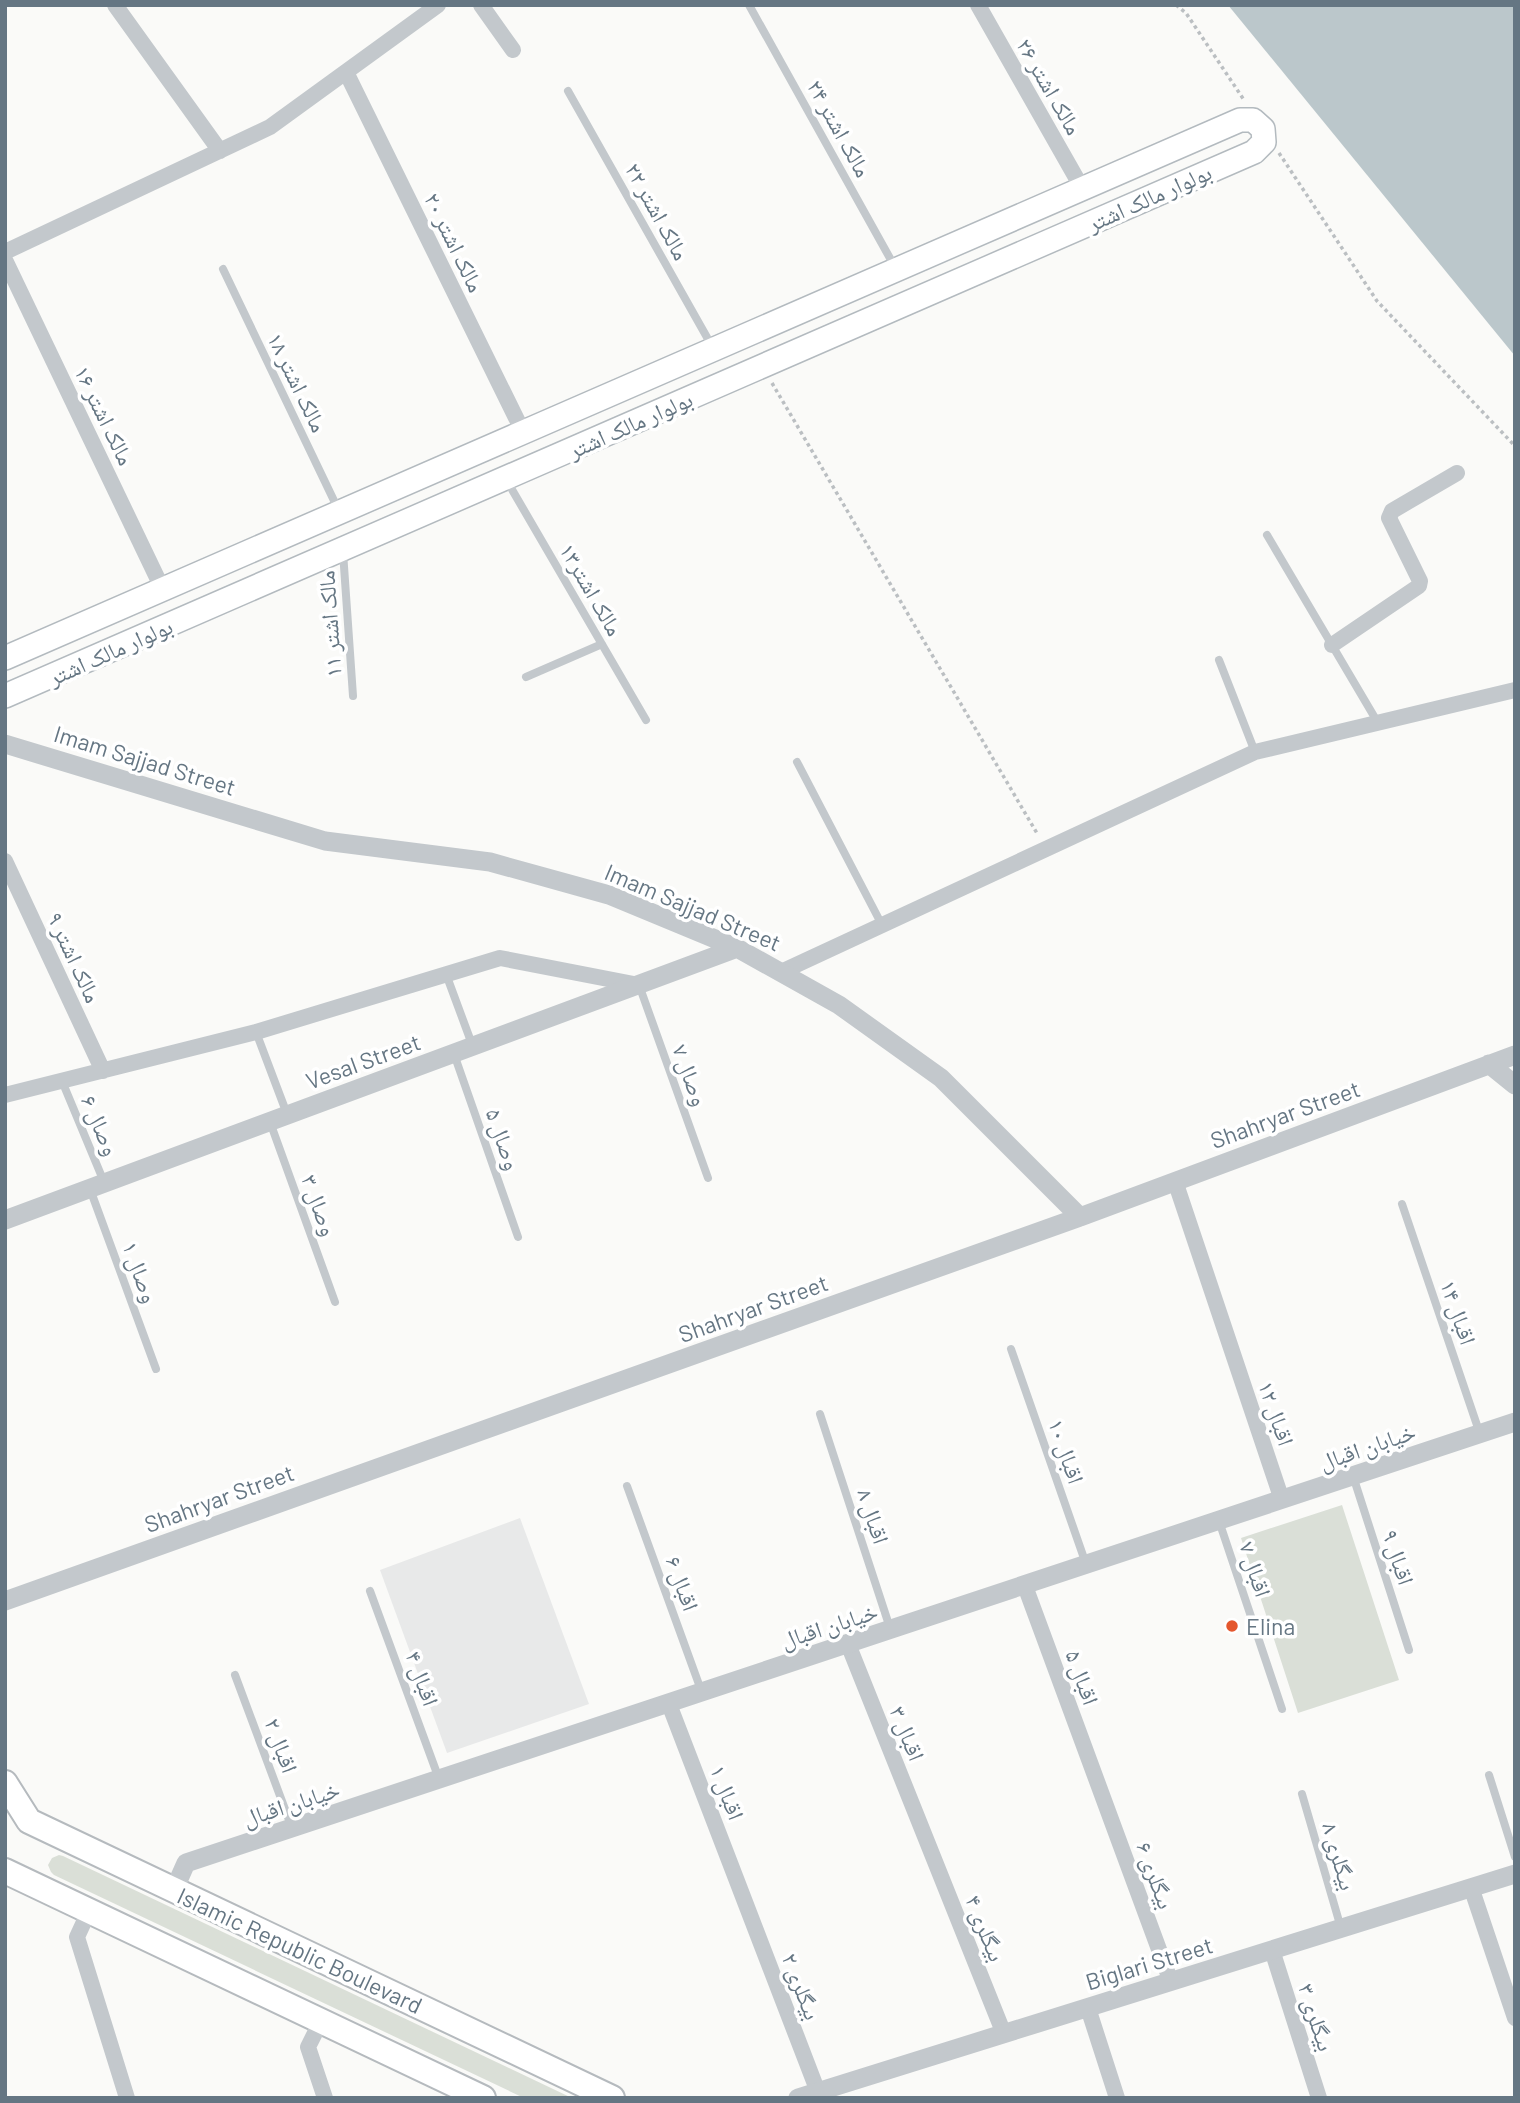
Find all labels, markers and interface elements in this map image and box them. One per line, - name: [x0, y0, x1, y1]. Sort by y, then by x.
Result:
- street label: مالک اشتر ۲۶: [1011, 33, 1089, 139]
- street label: مالک اشتر ۲۴: [802, 74, 878, 182]
- street label: مالک اشتر ۲۲: [620, 157, 696, 265]
- street label: بولوار مالک اشتر: [1081, 157, 1216, 238]
- street label: مالک اشتر ۲۰: [419, 188, 491, 296]
- street label: مالک اشتر ۱۸: [262, 328, 334, 436]
- street label: مالک اشتر ۱۶: [69, 361, 141, 469]
- street label: بولوار مالک اشتر: [562, 384, 697, 465]
- street label: مالک اشتر۱۳: [554, 538, 630, 640]
- street label: مالک اشتر ۱۱: [311, 570, 347, 678]
- street label: بولوار مالک اشتر: [42, 611, 177, 692]
- street label: Imam Sajjad Street: [51, 719, 239, 801]
- street label: Imam Sajjad Street: [601, 857, 785, 957]
- street label: مالک اشتر ۹: [42, 907, 108, 1007]
- street label: Vesal Street: [302, 1027, 424, 1095]
- street label: وصال ۷: [666, 1040, 715, 1110]
- street label: Shahryar Street: [1207, 1074, 1363, 1154]
- street label: وصال ۶: [75, 1090, 126, 1160]
- street label: وصال ۵: [480, 1105, 528, 1174]
- street label: وصال ۳: [295, 1170, 344, 1240]
- street label: وصال ۱: [116, 1237, 165, 1307]
- street label: Shahryar Street: [675, 1268, 831, 1348]
- street label: اقبال ۱۴: [1434, 1276, 1483, 1348]
- street label: اقبال ۱۲: [1252, 1377, 1301, 1449]
- street label: اقبال ۱۰: [1042, 1415, 1091, 1487]
- street label: خیابان اقبال: [1315, 1416, 1419, 1477]
- street label: Shahryar Street: [141, 1458, 297, 1538]
- street label: اقبال ۸: [851, 1485, 896, 1547]
- street label: اقبال ۹: [1376, 1526, 1421, 1588]
- street label: اقبال ۷: [1233, 1538, 1278, 1600]
- street label: اقبال ۶: [659, 1552, 706, 1615]
- street label: خیابان اقبال: [777, 1596, 881, 1655]
- place label: Elina: [1246, 1612, 1295, 1640]
- marker: Elina: [1224, 1618, 1240, 1634]
- street label: اقبال ۵: [1059, 1646, 1106, 1709]
- street label: اقبال ۴: [399, 1647, 446, 1710]
- street label: اقبال ۳: [884, 1702, 932, 1765]
- street label: اقبال ۲: [258, 1714, 305, 1777]
- street label: اقبال ۱: [704, 1761, 751, 1824]
- street label: خیابان اقبال: [239, 1774, 343, 1833]
- street label: بیگلری ۸: [1316, 1819, 1363, 1893]
- street label: بیگلری ۶: [1130, 1838, 1181, 1913]
- street label: Islamic Republic Boulevard: [173, 1881, 427, 2019]
- street label: بیگلری ۴: [959, 1891, 1012, 1966]
- street label: Biglari Street: [1082, 1930, 1216, 1996]
- street label: بیگلری ۲: [776, 1949, 827, 2024]
- street label: بیگلری ۳: [1292, 1980, 1341, 2055]

